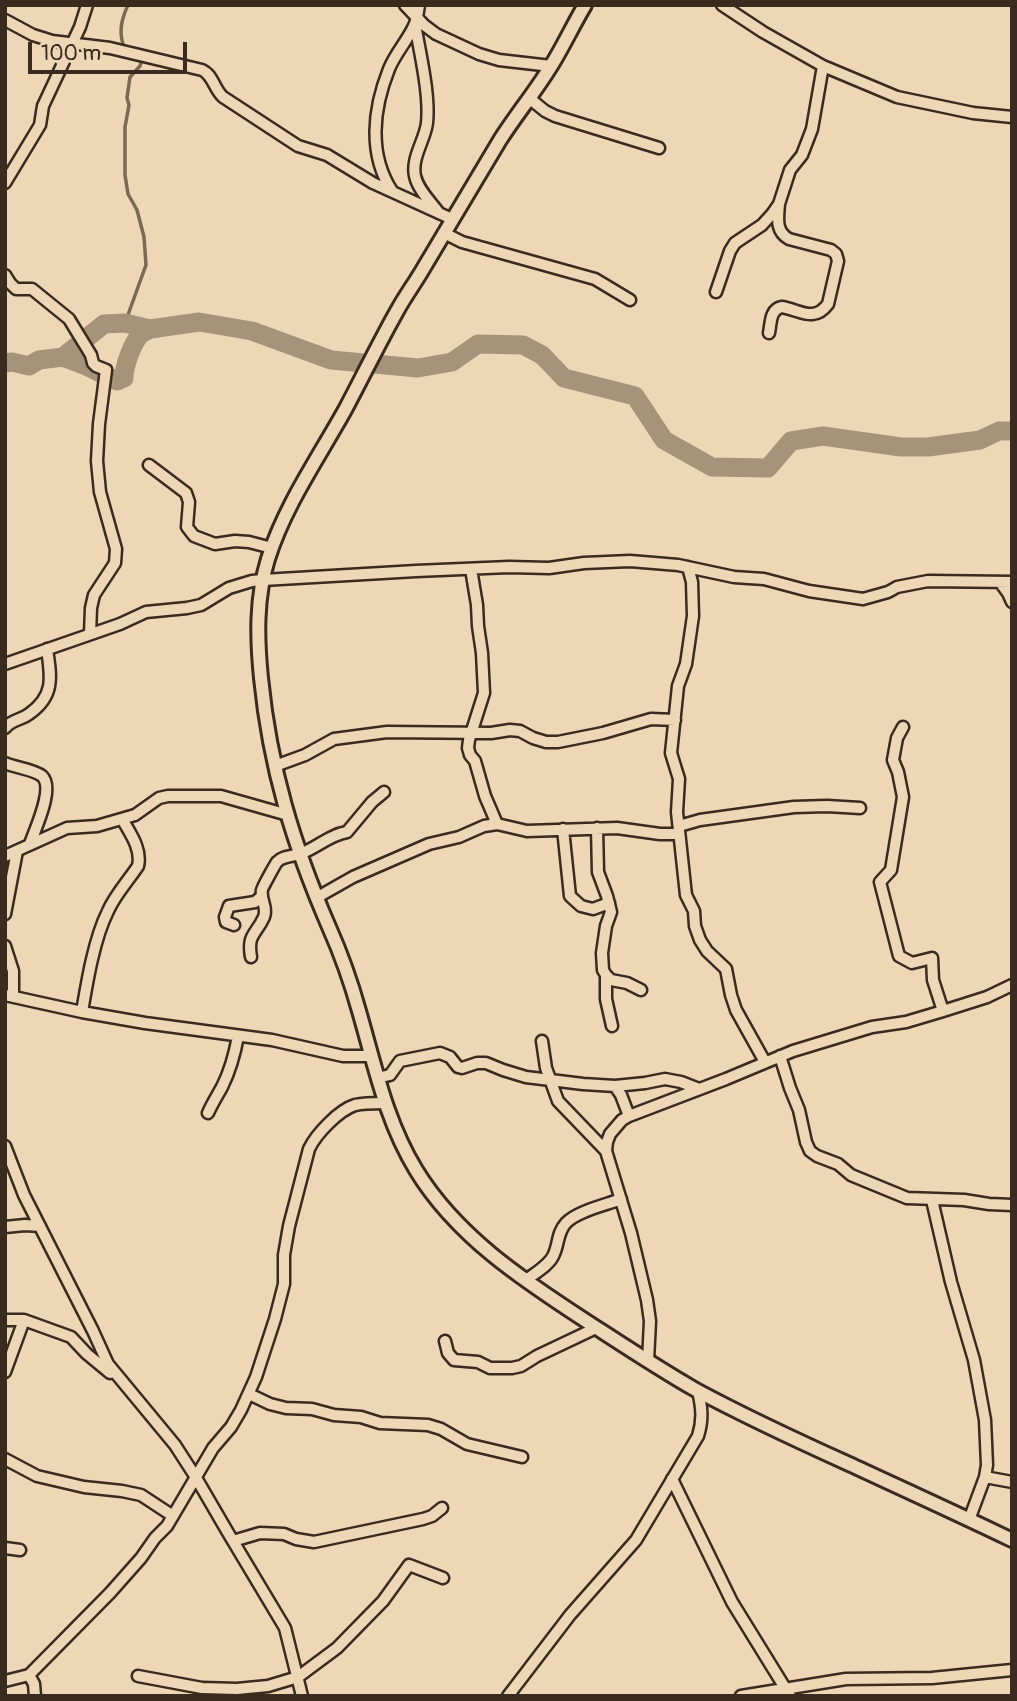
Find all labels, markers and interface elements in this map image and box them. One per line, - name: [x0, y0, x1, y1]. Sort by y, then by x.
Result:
- scale bar: [32, 28, 191, 72]
- text: 100 m: [41, 40, 101, 67]

